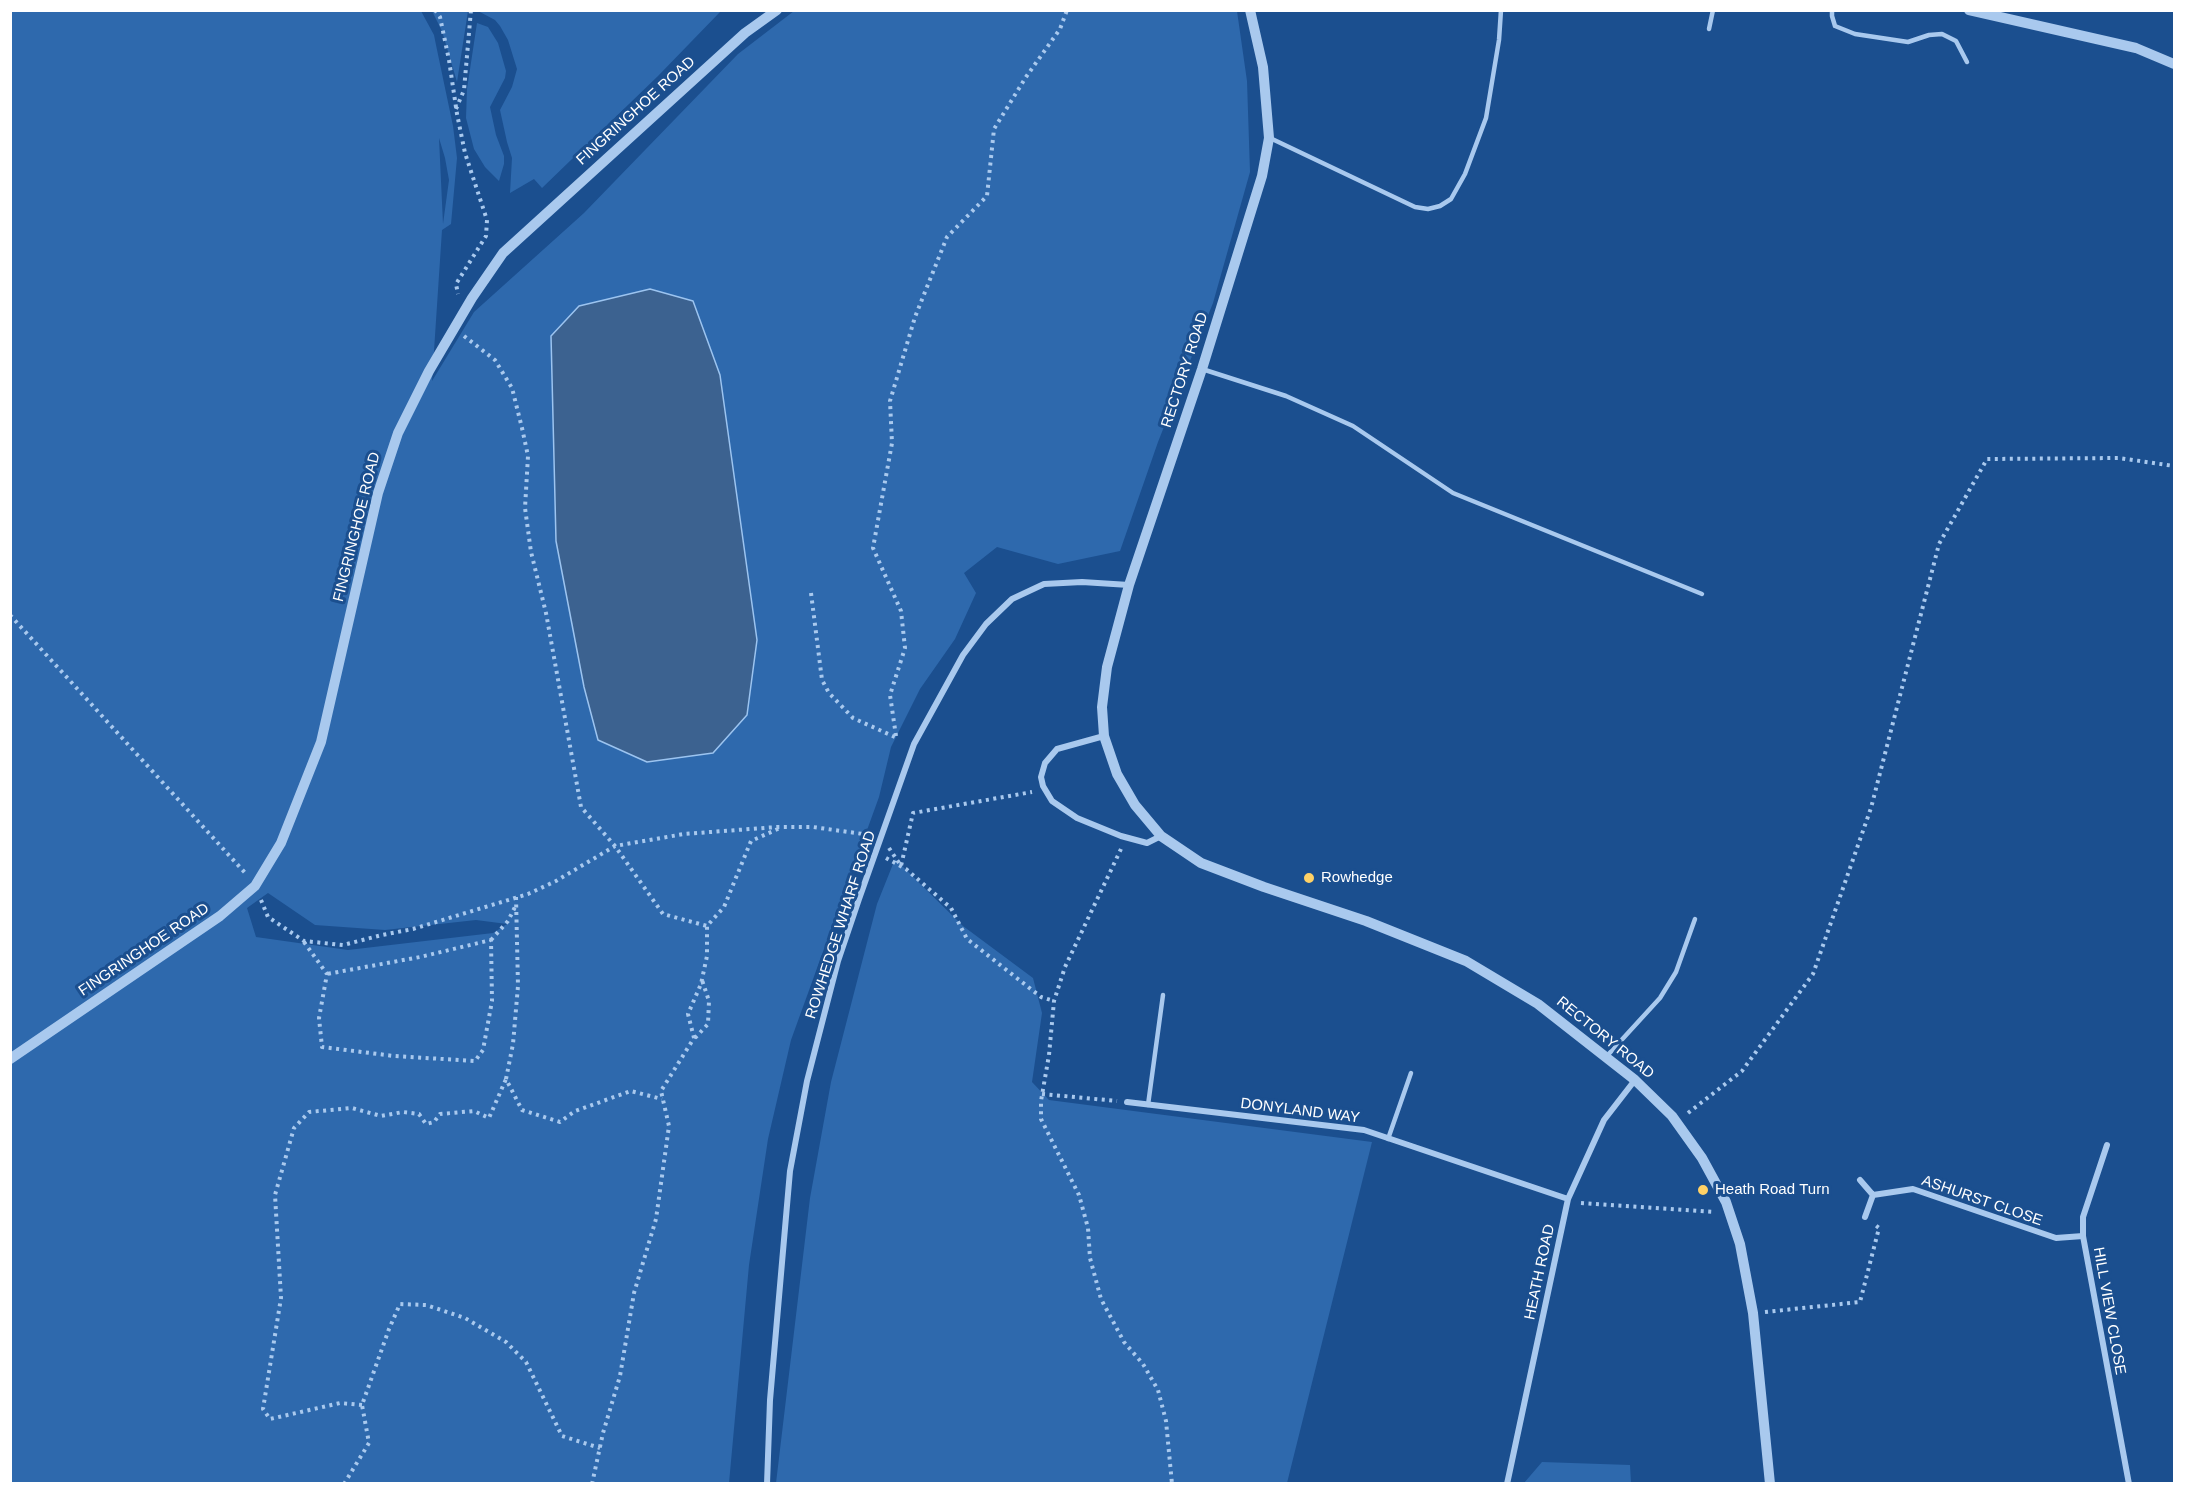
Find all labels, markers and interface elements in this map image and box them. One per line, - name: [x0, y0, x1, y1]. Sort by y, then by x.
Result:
- street label: FINGRINGHOE ROAD: [573, 53, 699, 169]
- street label: RECTORY ROAD: [1158, 310, 1212, 430]
- street label: FINGRINGHOE ROAD: [330, 450, 384, 604]
- street label: ROWHEDGE WHARF ROAD: [802, 829, 880, 1021]
- place label: Rowhedge: [1321, 869, 1393, 887]
- marker: Rowhedge: [1302, 871, 1316, 885]
- street label: FINGRINGHOE ROAD: [75, 900, 213, 1000]
- street label: RECTORY ROAD: [1553, 993, 1657, 1083]
- street label: DONYLAND WAY: [1239, 1095, 1361, 1127]
- street label: ASHURST CLOSE: [1919, 1172, 2045, 1230]
- place label: Heath Road Turn: [1715, 1181, 1830, 1199]
- marker: Heath Road Turn: [1696, 1183, 1710, 1197]
- street label: HEATH ROAD: [1521, 1223, 1559, 1321]
- street label: HILL VIEW CLOSE: [2089, 1246, 2129, 1376]

